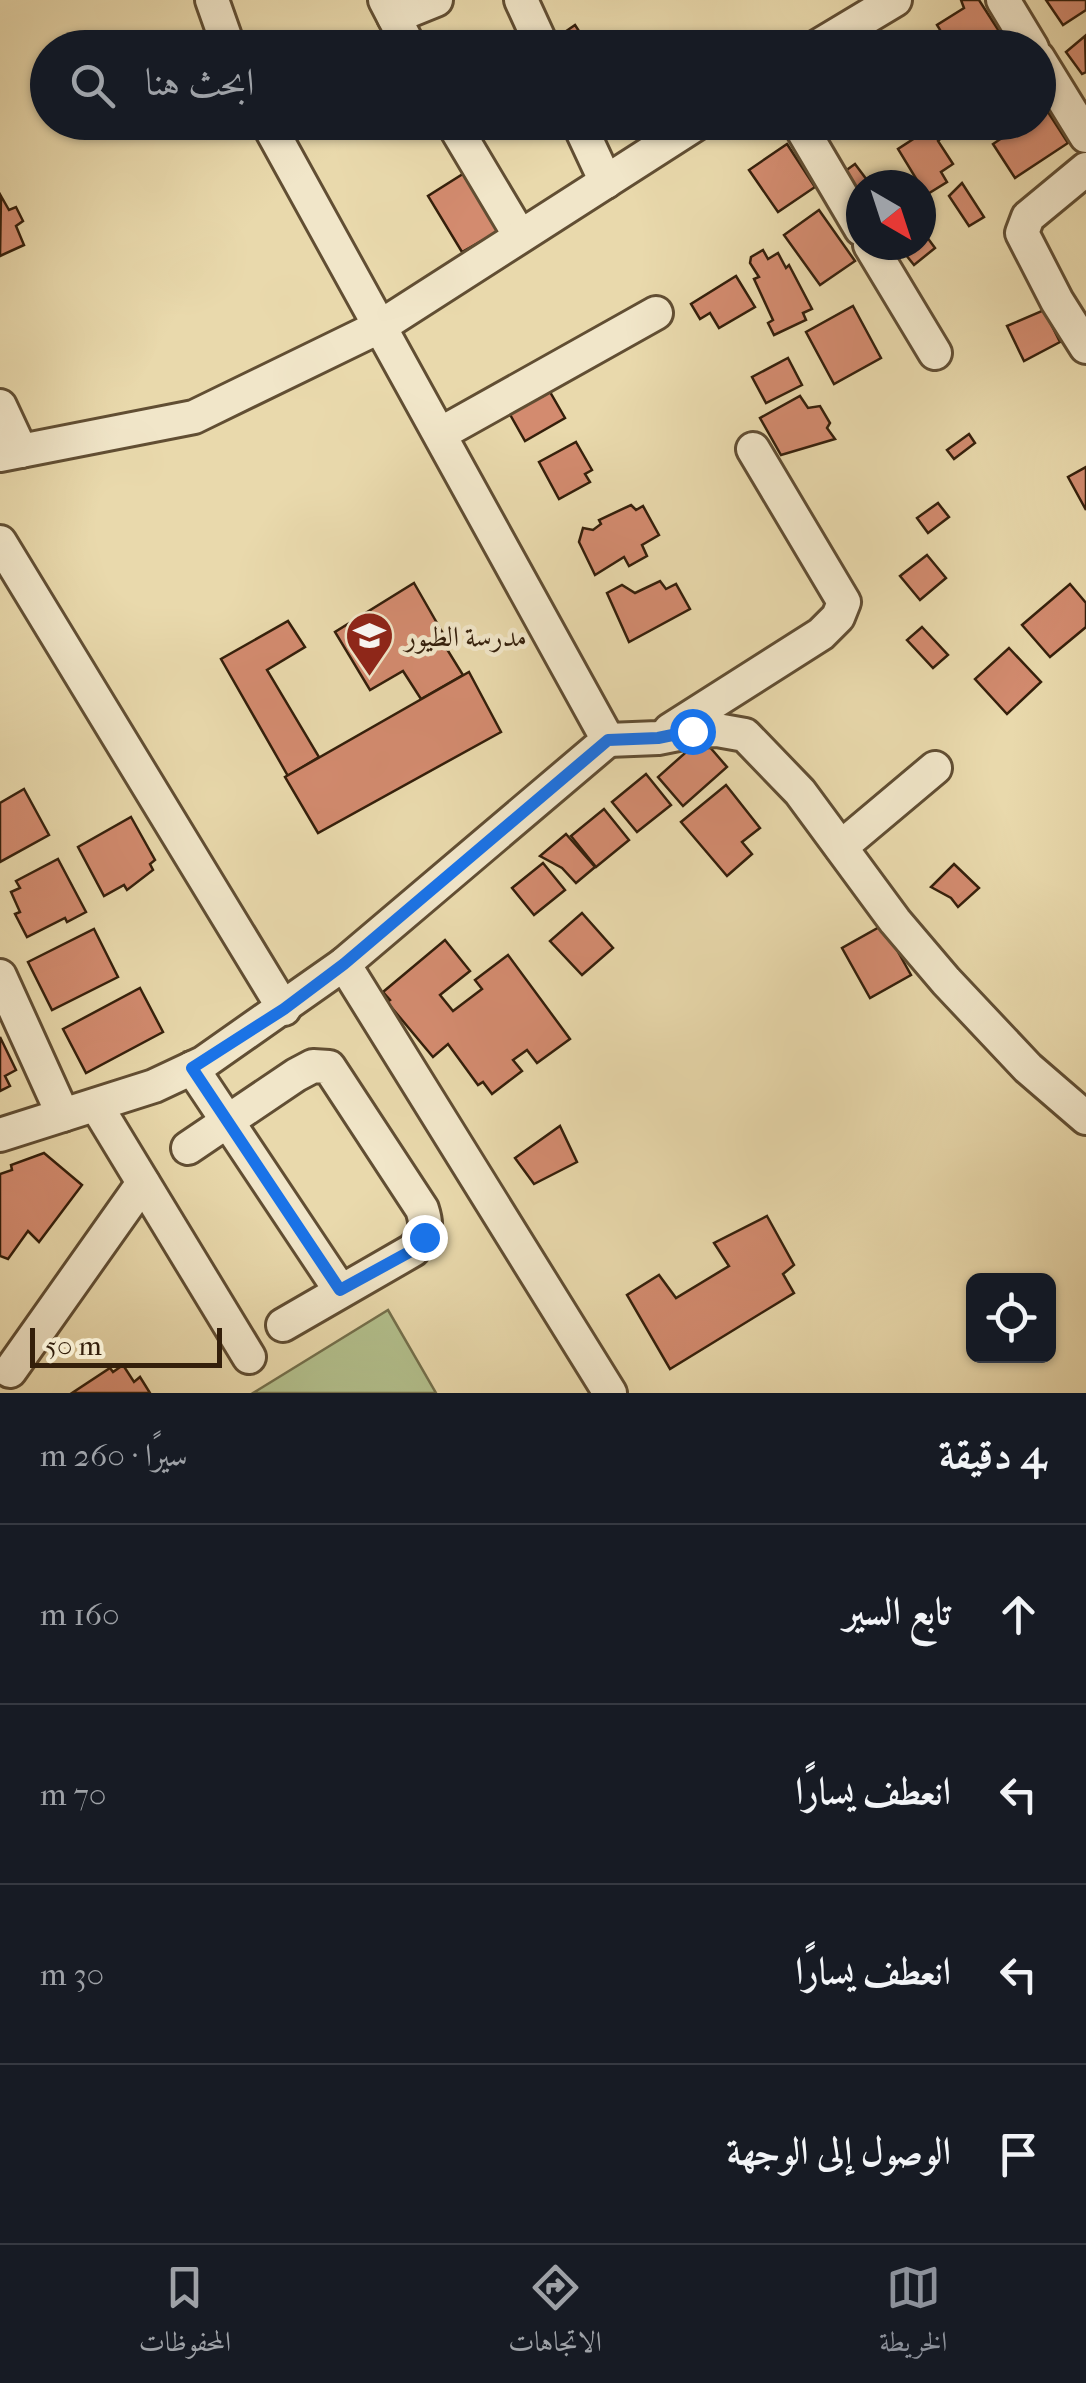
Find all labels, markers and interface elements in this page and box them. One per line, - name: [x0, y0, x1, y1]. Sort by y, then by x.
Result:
- search box: [30, 30, 1056, 140]
- icon: search: [65, 58, 120, 113]
- text: ابحث هنا: [145, 60, 255, 105]
- north arrow: [846, 170, 936, 260]
- school or university icon: مدرسة الطيور: [344, 610, 396, 678]
- place label: مدرسة الطيور: [402, 620, 527, 654]
- route start: [670, 709, 716, 755]
- route end: [402, 1215, 448, 1261]
- map controls: [966, 1273, 1056, 1363]
- button: locate: [966, 1273, 1056, 1363]
- scale bar: [30, 1323, 222, 1368]
- text: 50 m: [45, 1329, 102, 1362]
- text: 4 دقيقة: [939, 1430, 1046, 1479]
- text: سيرًا · 260 m: [40, 1437, 188, 1474]
- icon: ahead: [991, 1587, 1046, 1642]
- text: تابع السير: [844, 1589, 951, 1634]
- text: 160 m: [40, 1596, 120, 1633]
- icon: left: [991, 1767, 1046, 1822]
- text: انعطف يسارًا: [795, 1769, 951, 1814]
- text: 70 m: [40, 1776, 106, 1813]
- icon: left: [991, 1947, 1046, 2002]
- text: انعطف يسارًا: [795, 1949, 951, 1994]
- text: 30 m: [40, 1956, 104, 1993]
- icon: arrive: [991, 2127, 1046, 2182]
- text: الوصول إلى الوجهة: [727, 2129, 951, 2174]
- tab: المحفوظات: [139, 2260, 231, 2369]
- tab: الاتجاهات: [508, 2260, 602, 2369]
- tab: الخريطة: [879, 2260, 947, 2369]

